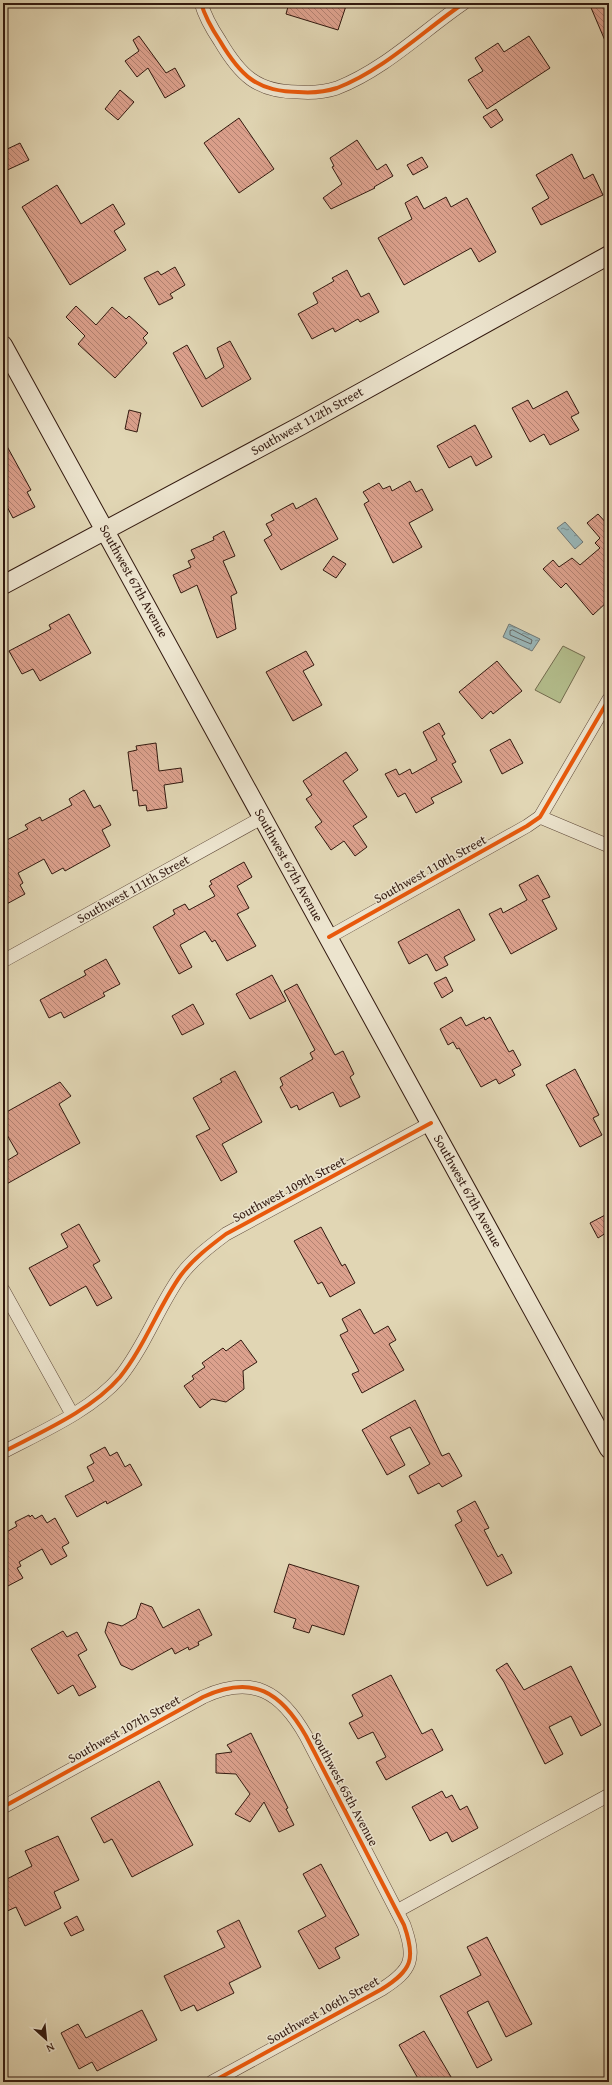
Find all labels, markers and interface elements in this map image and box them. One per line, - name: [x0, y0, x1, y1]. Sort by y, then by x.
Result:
- street label: Southwest 112th Street: [247, 382, 367, 460]
- street label: Southwest 67th Avenue: [95, 521, 173, 641]
- street label: Southwest 67th Avenue: [250, 805, 328, 925]
- street label: Southwest 110th Street: [370, 830, 490, 908]
- street label: Southwest 111th Street: [73, 850, 193, 928]
- street label: Southwest 67th Avenue: [429, 1131, 507, 1251]
- street label: Southwest 109th Street: [229, 1151, 349, 1227]
- street label: Southwest 107th Street: [64, 1690, 184, 1768]
- street label: Southwest 65th Avenue: [307, 1729, 383, 1849]
- street label: Southwest 106th Street: [263, 1971, 383, 2049]
- north arrow: [26, 2019, 66, 2059]
- text: N: [43, 2039, 57, 2057]

